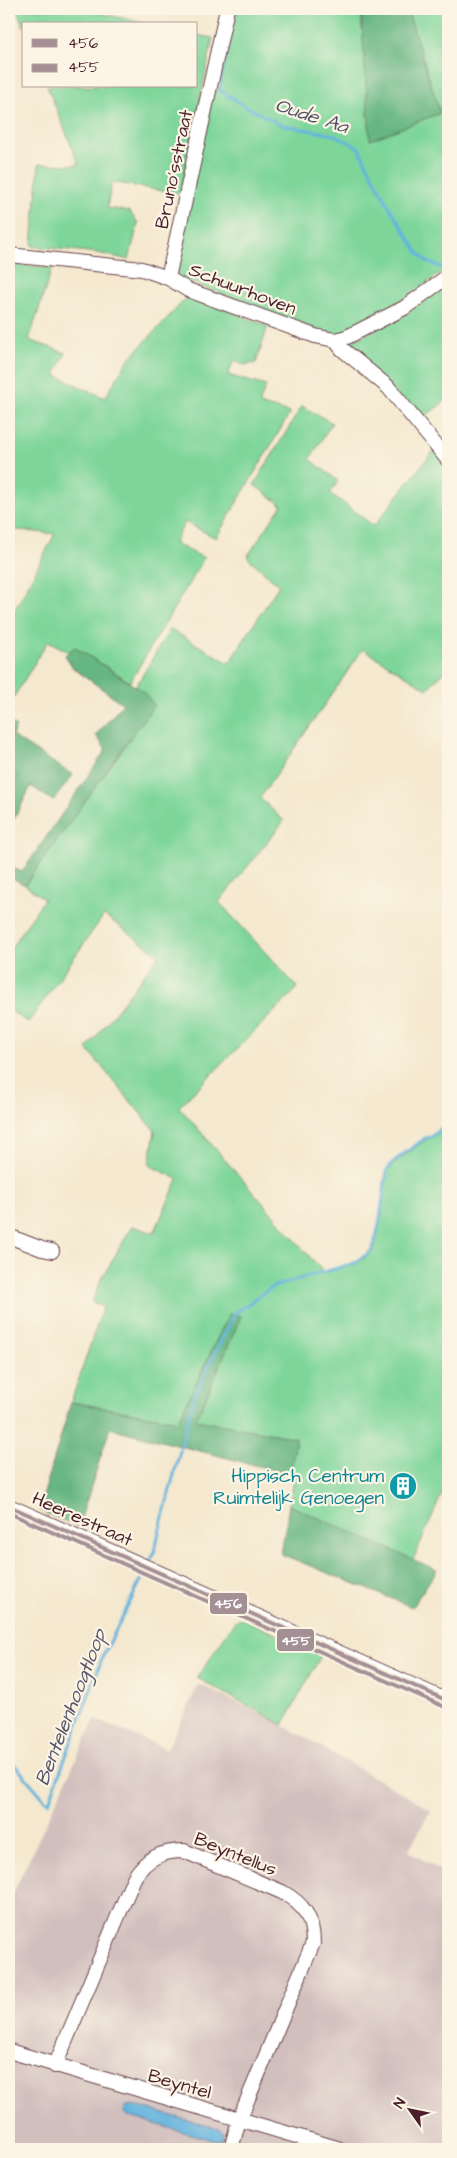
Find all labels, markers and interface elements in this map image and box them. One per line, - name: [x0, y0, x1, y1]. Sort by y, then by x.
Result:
- legend: [22, 22, 198, 88]
- text: 456: [68, 33, 99, 54]
- text: 455: [68, 57, 100, 78]
- water label: Oude Aa: [271, 91, 353, 141]
- street label: Bruno'sstraat: [149, 107, 200, 231]
- street label: Schuurhoven: [185, 257, 300, 322]
- place label: Hippisch Centrum Ruimtelijk Genoegen: [213, 1463, 384, 1513]
- building icon: Hippisch Centrum Ruimtelijk Genoegen: [388, 1471, 418, 1501]
- street label: Heerestraat: [28, 1485, 137, 1554]
- line badge: 456: [209, 1592, 248, 1615]
- text: 456: [214, 1594, 242, 1614]
- water label: Bentelenhoogtloop: [28, 1623, 115, 1790]
- line badge: 455: [276, 1628, 315, 1652]
- text: 455: [281, 1631, 312, 1651]
- street label: Beyntellus: [190, 1826, 281, 1884]
- street label: Beyntel: [145, 2063, 214, 2107]
- north arrow: [384, 2086, 434, 2136]
- text: N: [389, 2094, 411, 2113]

